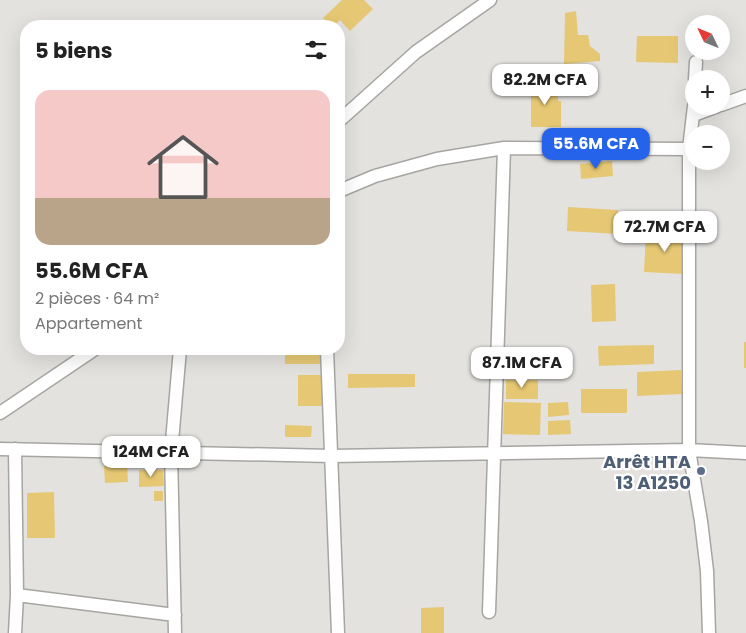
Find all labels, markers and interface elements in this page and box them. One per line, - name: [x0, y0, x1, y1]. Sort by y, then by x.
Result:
- north arrow: [685, 15, 730, 60]
- map controls: [685, 15, 730, 170]
- text: 5 biens: [35, 36, 112, 65]
- icon: filters: [302, 36, 330, 64]
- pin: 82.2M CFA: [488, 64, 602, 106]
- text: 82.2M CFA: [503, 68, 587, 91]
- button: +: [685, 70, 730, 115]
- icon: home: [138, 122, 228, 212]
- button: −: [685, 125, 730, 170]
- pin: 55.6M CFA: [539, 128, 653, 170]
- text: 55.6M CFA: [553, 132, 639, 155]
- pin: 72.7M CFA: [608, 210, 722, 253]
- text: 72.7M CFA: [624, 215, 706, 238]
- text: 55.6M CFA: [35, 256, 148, 285]
- text: 2 pièces · 64 m²: [35, 287, 159, 310]
- text: Appartement: [35, 312, 142, 335]
- pin: 87.1M CFA: [465, 346, 579, 389]
- text: 87.1M CFA: [482, 351, 562, 374]
- pin: 124M CFA: [99, 436, 203, 478]
- text: 124M CFA: [113, 440, 189, 463]
- place label: Arrêt HTA 13 A1250: [603, 449, 691, 495]
- marker: Arrêt HTA 13 A1250: [695, 465, 707, 477]

